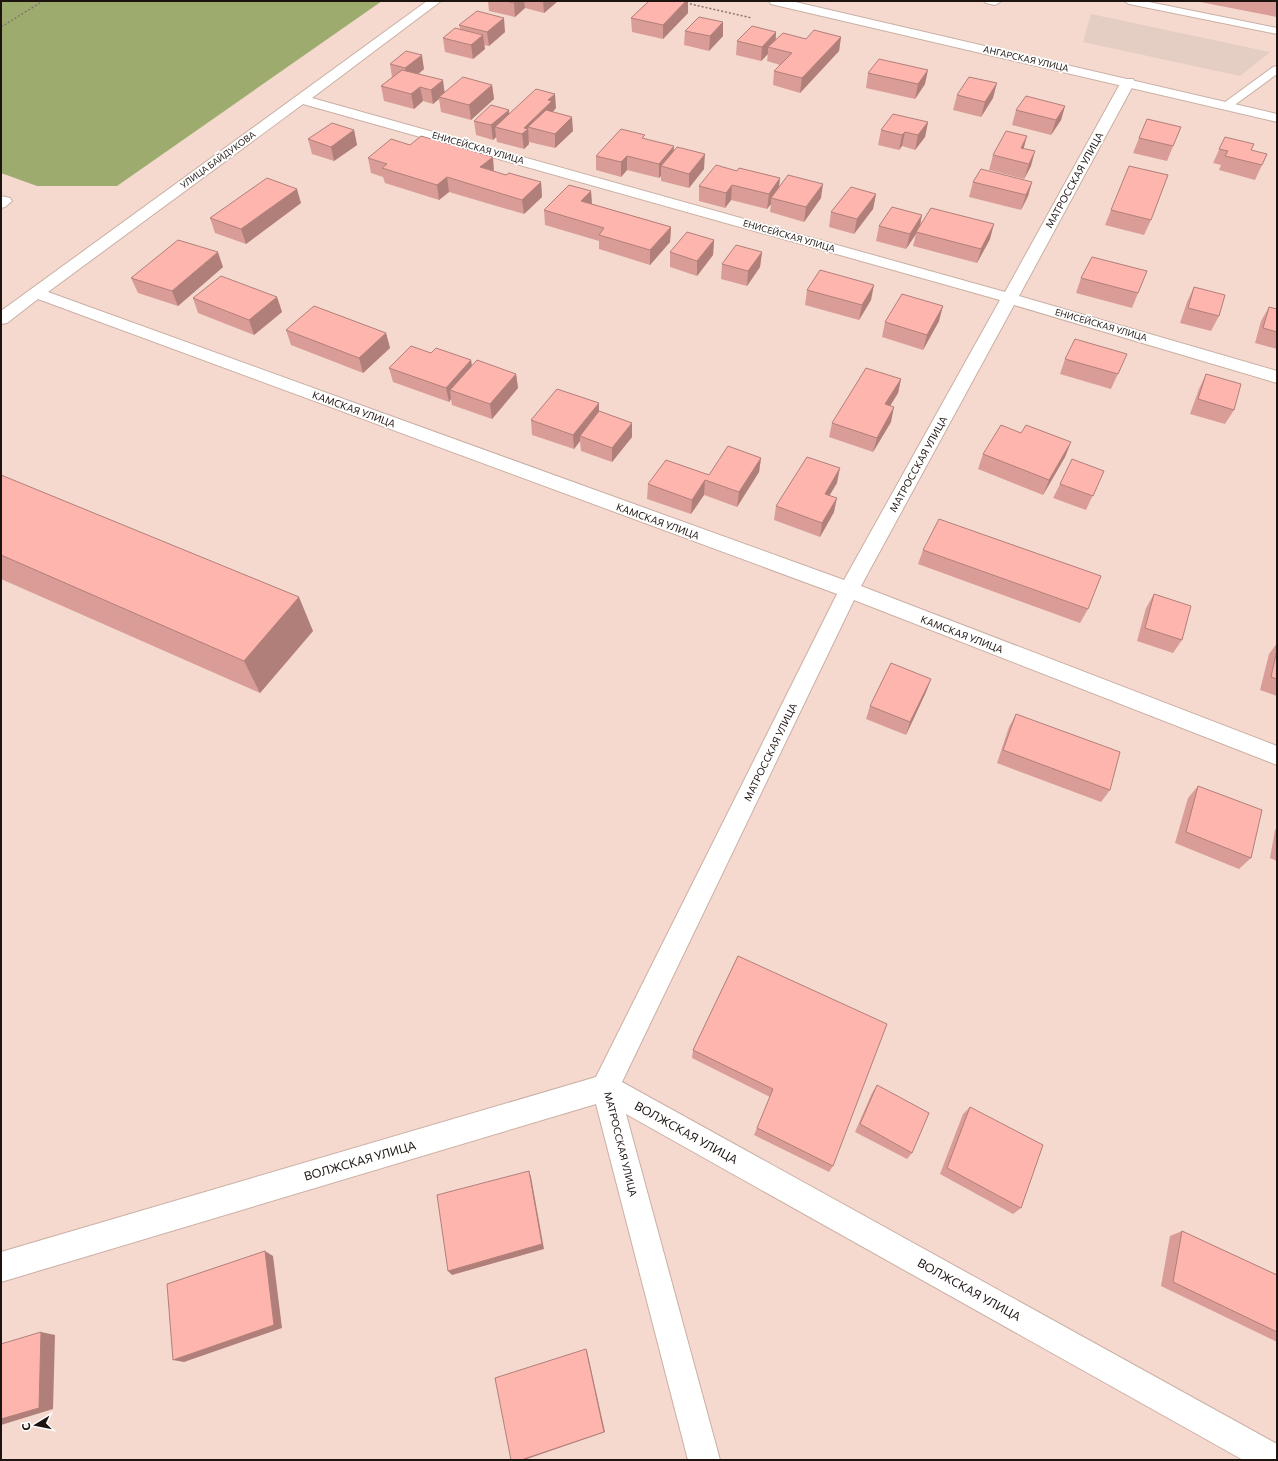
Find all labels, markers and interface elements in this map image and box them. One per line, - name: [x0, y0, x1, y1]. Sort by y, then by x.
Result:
- street label: АНГАРСКАЯ УЛИЦА: [982, 43, 1070, 74]
- street label: УЛИЦА БАЙДУКОВА: [177, 128, 257, 191]
- street label: ЕНИСЕЙСКАЯ УЛИЦА: [431, 128, 526, 166]
- street label: МАТРОССКАЯ УЛИЦА: [1043, 130, 1105, 230]
- street label: ЕНИСЕЙСКАЯ УЛИЦА: [742, 216, 837, 254]
- street label: ЕНИСЕЙСКАЯ УЛИЦА: [1054, 305, 1149, 343]
- street label: КАМСКАЯ УЛИЦА: [311, 388, 397, 430]
- street label: МАТРОССКАЯ УЛИЦА: [887, 414, 949, 514]
- street label: КАМСКАЯ УЛИЦА: [615, 500, 701, 542]
- street label: КАМСКАЯ УЛИЦА: [919, 613, 1005, 655]
- street label: МАТРОССКАЯ УЛИЦА: [741, 701, 799, 803]
- street label: МАТРОССКАЯ УЛИЦА: [602, 1090, 640, 1198]
- street label: ВОЛЖСКАЯ УЛИЦА: [632, 1098, 741, 1166]
- street label: ВОЛЖСКАЯ УЛИЦА: [302, 1137, 417, 1183]
- street label: ВОЛЖСКАЯ УЛИЦА: [915, 1255, 1024, 1323]
- north arrow: [16, 1405, 56, 1445]
- text: С: [19, 1422, 33, 1432]

